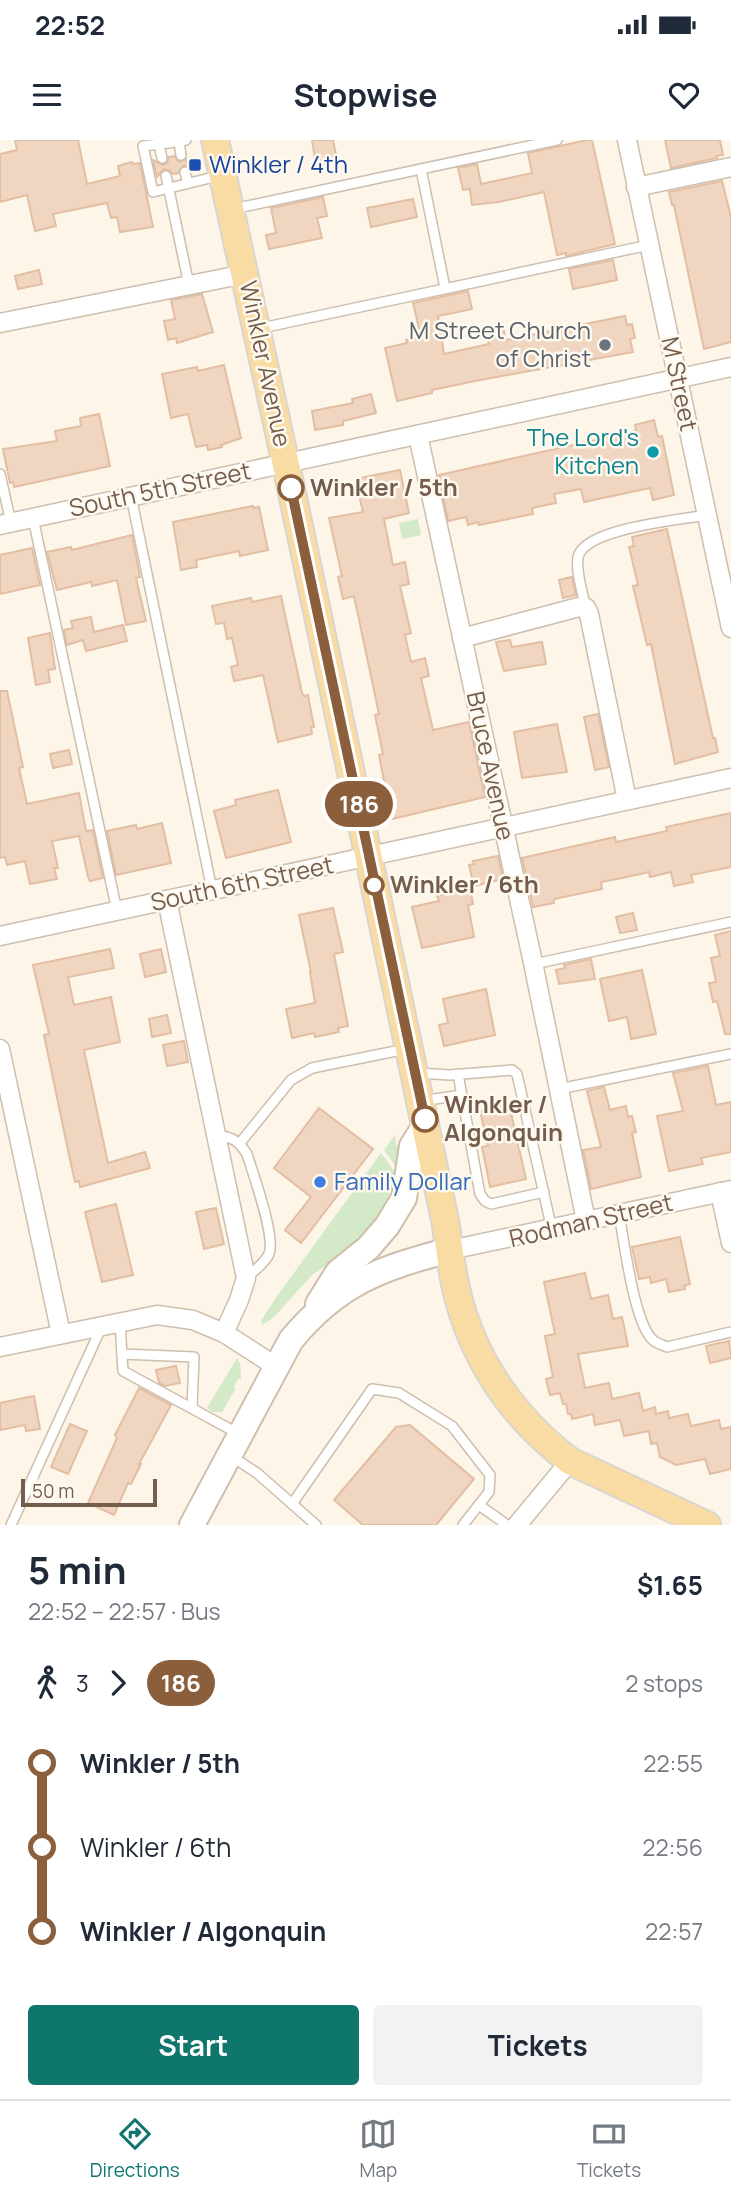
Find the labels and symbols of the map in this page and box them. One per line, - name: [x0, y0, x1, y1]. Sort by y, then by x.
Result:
- place label: Winkler / 4th: [209, 147, 348, 180]
- marker: Winkler / 4th: [187, 157, 203, 173]
- street label: Winkler Avenue: [233, 278, 300, 450]
- place label: M Street Church of Christ: [409, 313, 591, 374]
- street label: M Street: [654, 334, 707, 434]
- marker: M Street Church of Christ: [597, 337, 613, 353]
- place label: The Lord's Kitchen: [527, 420, 639, 481]
- marker: The Lord's Kitchen: [645, 444, 661, 460]
- street label: South 5th Street: [66, 453, 254, 524]
- place label: Winkler / 5th: [310, 470, 458, 503]
- marker: Winkler / 5th: [278, 475, 304, 501]
- street label: Bruce Avenue: [460, 688, 523, 843]
- line badge: 186: [319, 781, 399, 827]
- street label: South 6th Street: [147, 847, 336, 918]
- place label: Winkler / 6th: [390, 867, 539, 900]
- marker: Winkler / 6th: [364, 875, 384, 895]
- place label: Winkler / Algonquin: [444, 1087, 563, 1148]
- marker: Winkler / Algonquin: [412, 1106, 438, 1132]
- place label: Family Dollar: [334, 1164, 472, 1197]
- marker: Family Dollar: [312, 1174, 328, 1190]
- street label: Rodman Street: [506, 1185, 676, 1254]
- scale bar: [21, 1476, 158, 1508]

